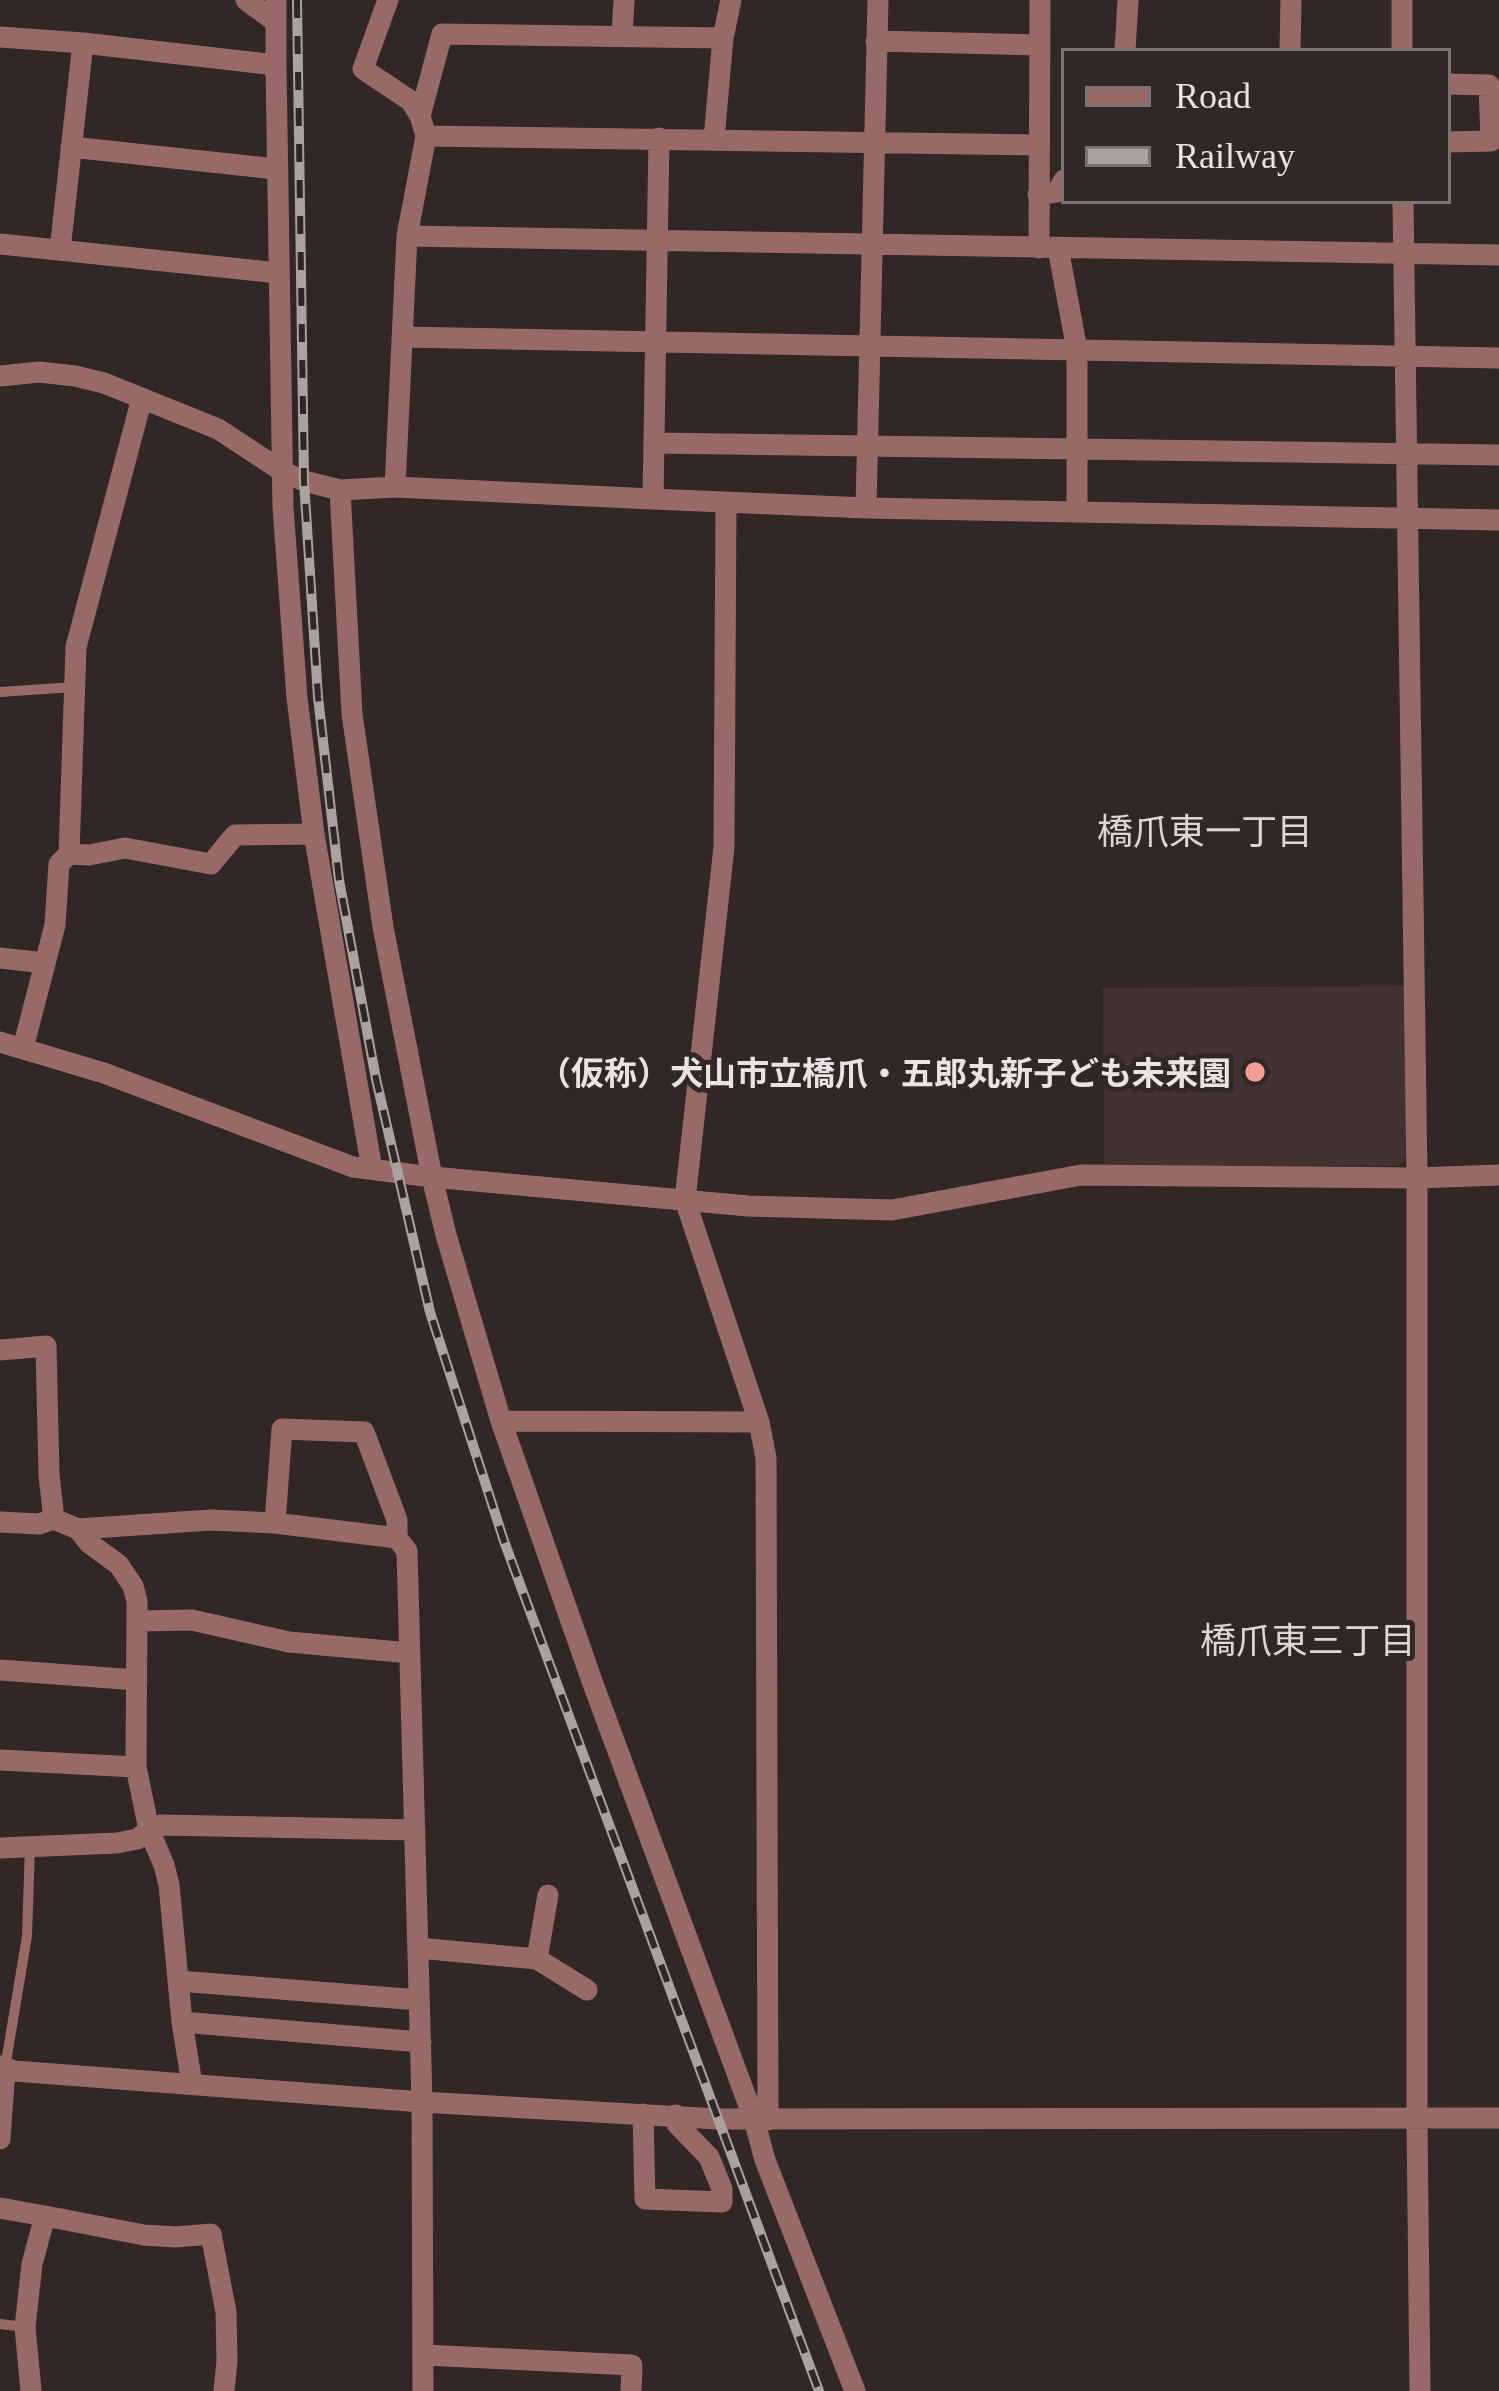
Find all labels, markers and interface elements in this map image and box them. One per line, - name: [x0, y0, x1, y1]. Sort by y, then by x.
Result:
- legend: [1061, 48, 1451, 204]
- text: Road: [1175, 76, 1251, 116]
- text: Railway: [1175, 136, 1295, 176]
- district label: 橋爪東一丁目: [1097, 808, 1313, 852]
- place label: （仮称）犬山市立橋爪・五郎丸新子ども未来園: [538, 1052, 1231, 1092]
- marker: （仮称）犬山市立橋爪・五郎丸新子ども未来園: [1242, 1059, 1268, 1085]
- district label: 橋爪東三丁目: [1200, 1617, 1416, 1661]

